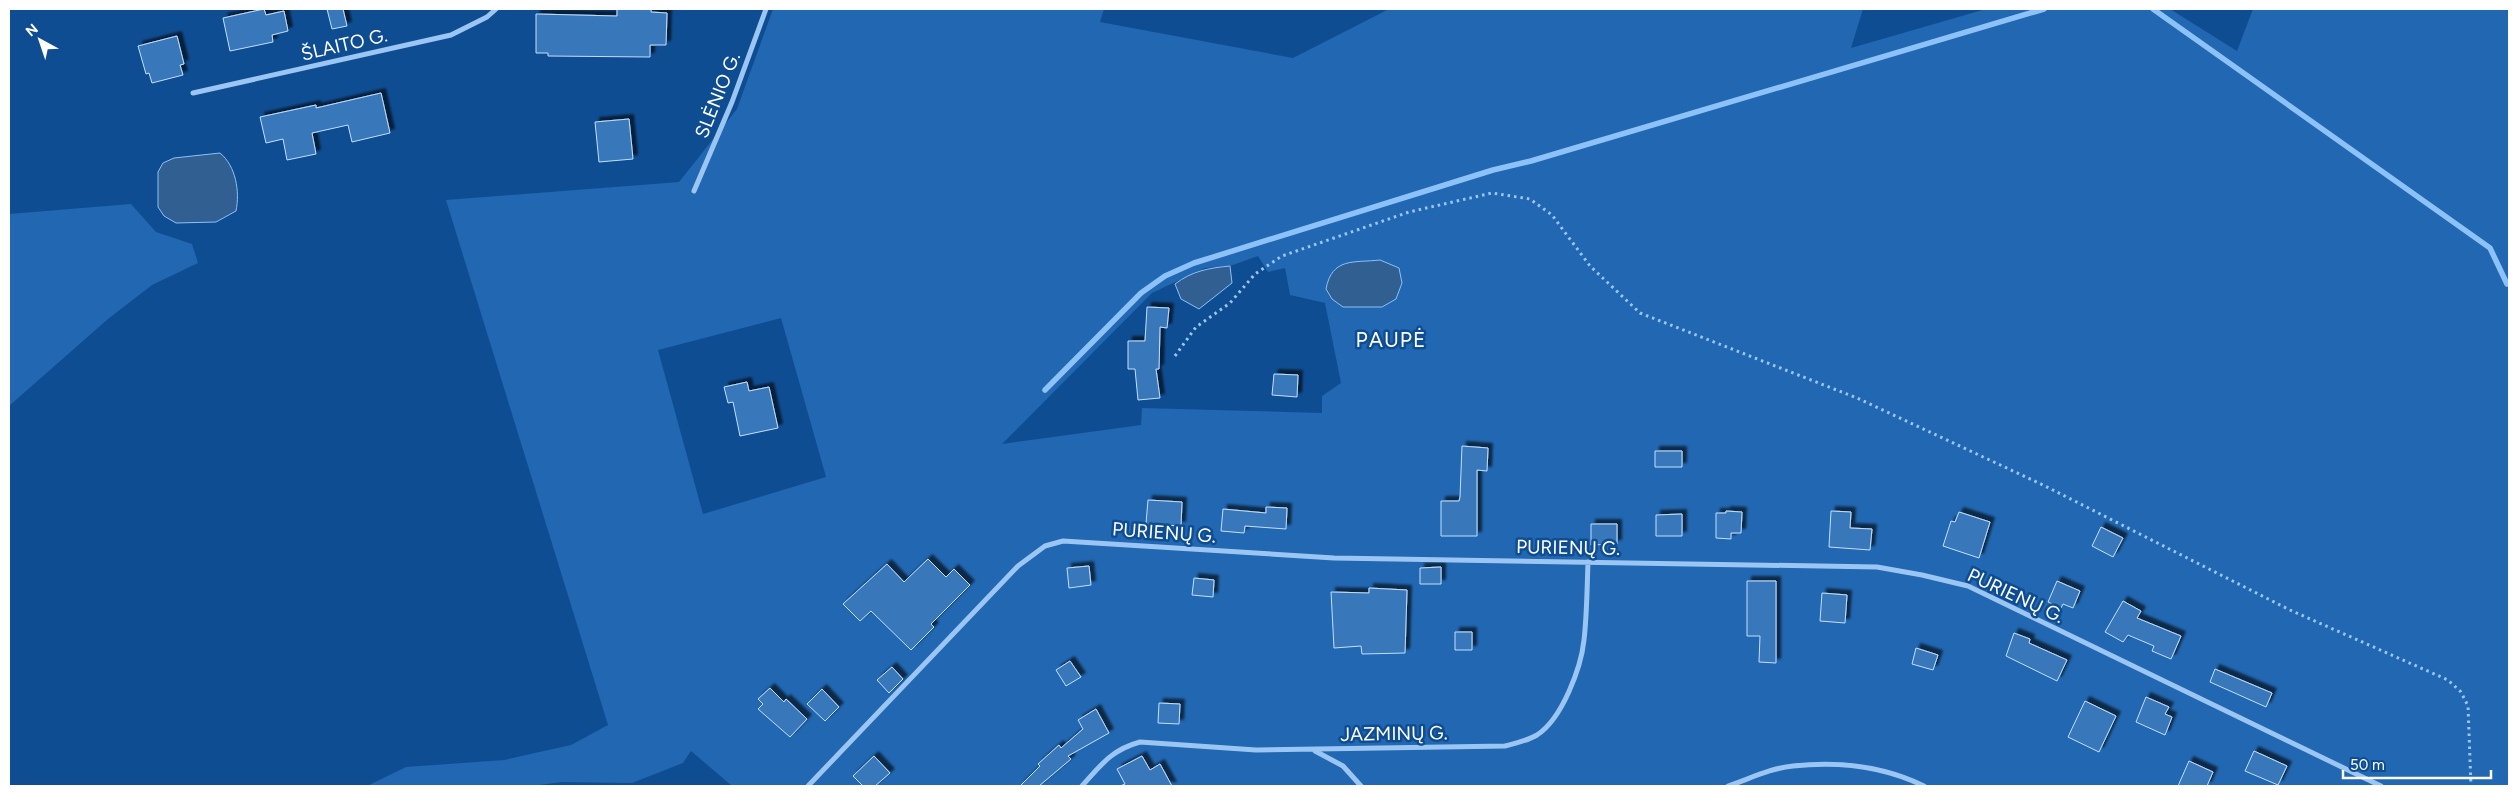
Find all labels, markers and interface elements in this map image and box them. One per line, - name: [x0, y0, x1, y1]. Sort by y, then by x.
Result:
- north arrow: [15, 15, 65, 65]
- text: N: [22, 20, 42, 40]
- street label: ŠLAITO G.: [299, 23, 390, 66]
- street label: SLĖNIO G.: [690, 49, 745, 141]
- district label: PAUPĖ: [1356, 327, 1426, 352]
- street label: PURIENŲ G.: [1111, 517, 1217, 548]
- street label: PURIENŲ G.: [1516, 535, 1620, 560]
- street label: PURIENŲ G.: [1964, 563, 2068, 628]
- street label: JAZMINŲ G.: [1340, 721, 1448, 746]
- scale bar: [2343, 748, 2490, 780]
- text: 50 m: [2350, 756, 2385, 774]

